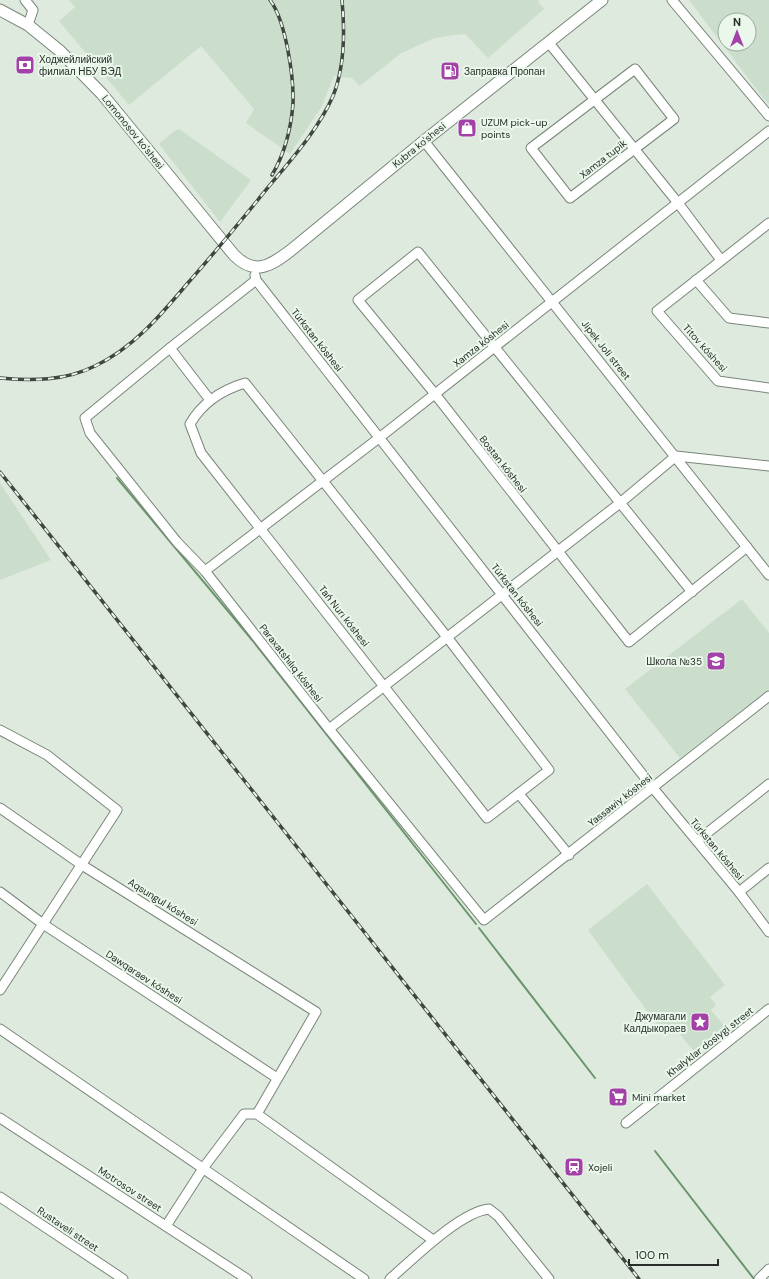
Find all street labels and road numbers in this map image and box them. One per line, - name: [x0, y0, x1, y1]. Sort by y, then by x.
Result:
- street label: Lomonosov ko'shesi: [99, 92, 167, 172]
- street label: Kubra ko'shesi: [390, 119, 448, 171]
- street label: Xamza tupik: [577, 137, 629, 181]
- street label: Túrkstan kóshesi: [288, 306, 346, 374]
- street label: Jipek Joli street: [579, 317, 634, 383]
- street label: Xamza kóshesi: [450, 318, 512, 370]
- street label: Titov kóshesi: [680, 321, 730, 375]
- street label: Bostan kóshesi: [477, 433, 529, 495]
- street label: Túrkstan kóshesi: [488, 561, 546, 629]
- street label: Tań Nurı kóshesi: [316, 583, 372, 649]
- street label: Paraxatshılıq kóshesi: [257, 621, 325, 705]
- street label: Yassawiy kóshesi: [585, 771, 655, 829]
- street label: Túrkstan kóshesi: [687, 816, 747, 882]
- street label: Aqsungul kóshesi: [126, 875, 200, 929]
- street label: Dawqaraev kóshesi: [103, 947, 185, 1007]
- street label: Khalyklar doslygi street: [664, 1004, 756, 1080]
- street label: Motrosov street: [96, 1164, 164, 1214]
- street label: Rustaveli street: [35, 1204, 101, 1254]

